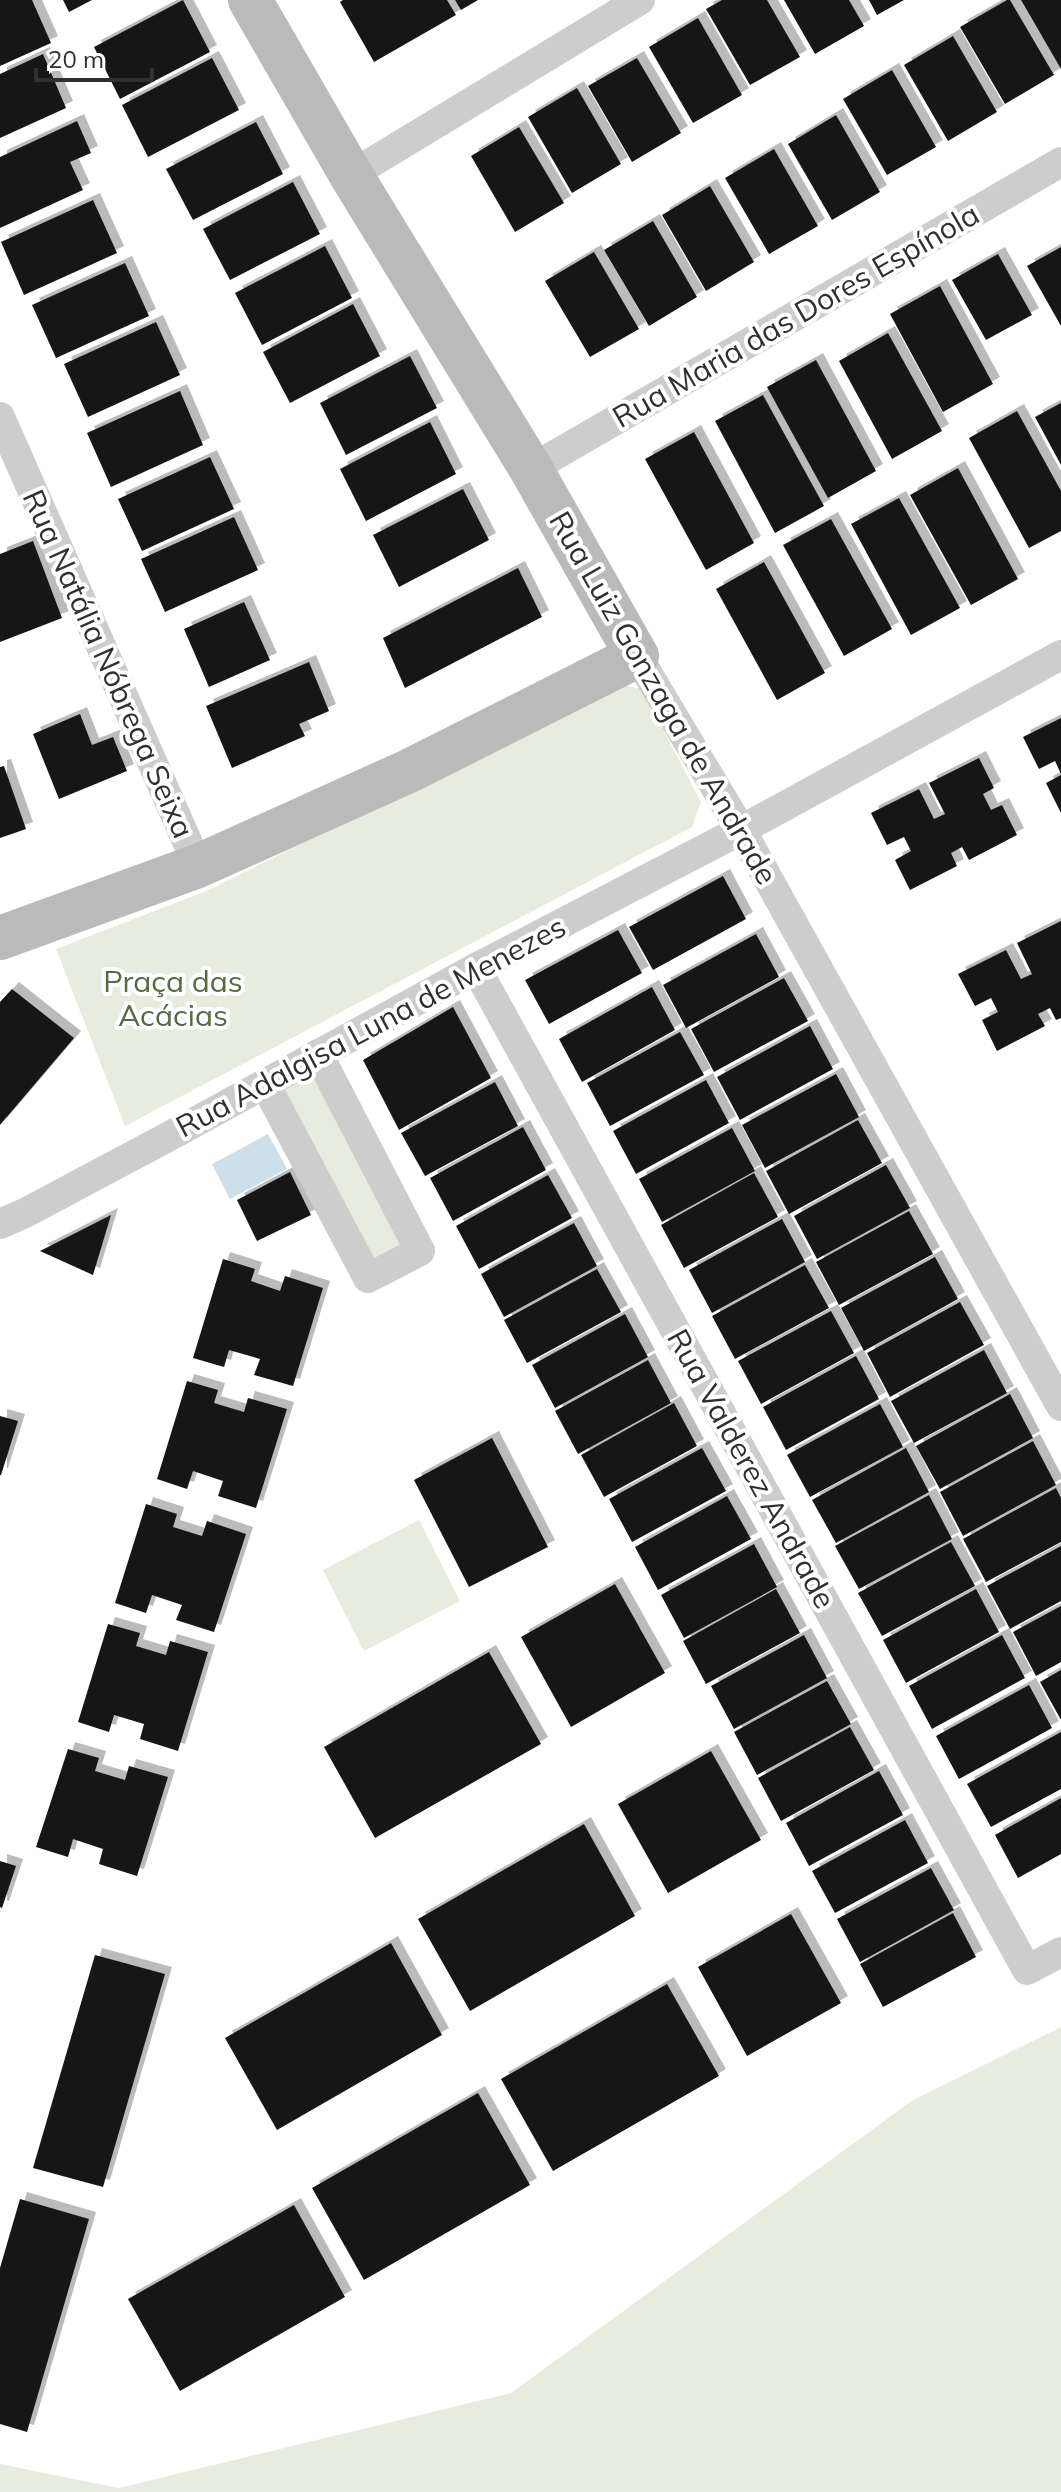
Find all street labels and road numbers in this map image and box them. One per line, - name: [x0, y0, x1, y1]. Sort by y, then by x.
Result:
- street label: Rua Maria das Dores Espínola: [606, 194, 985, 436]
- street label: Rua Natália Nóbrega Seixa: [15, 483, 203, 844]
- street label: Rua Luiz Gonzaga de Andrade: [541, 504, 786, 891]
- street label: Rua Adalgisa Luna de Menezes: [169, 907, 572, 1145]
- street label: Rua Valderez Andrade: [659, 1322, 845, 1615]

